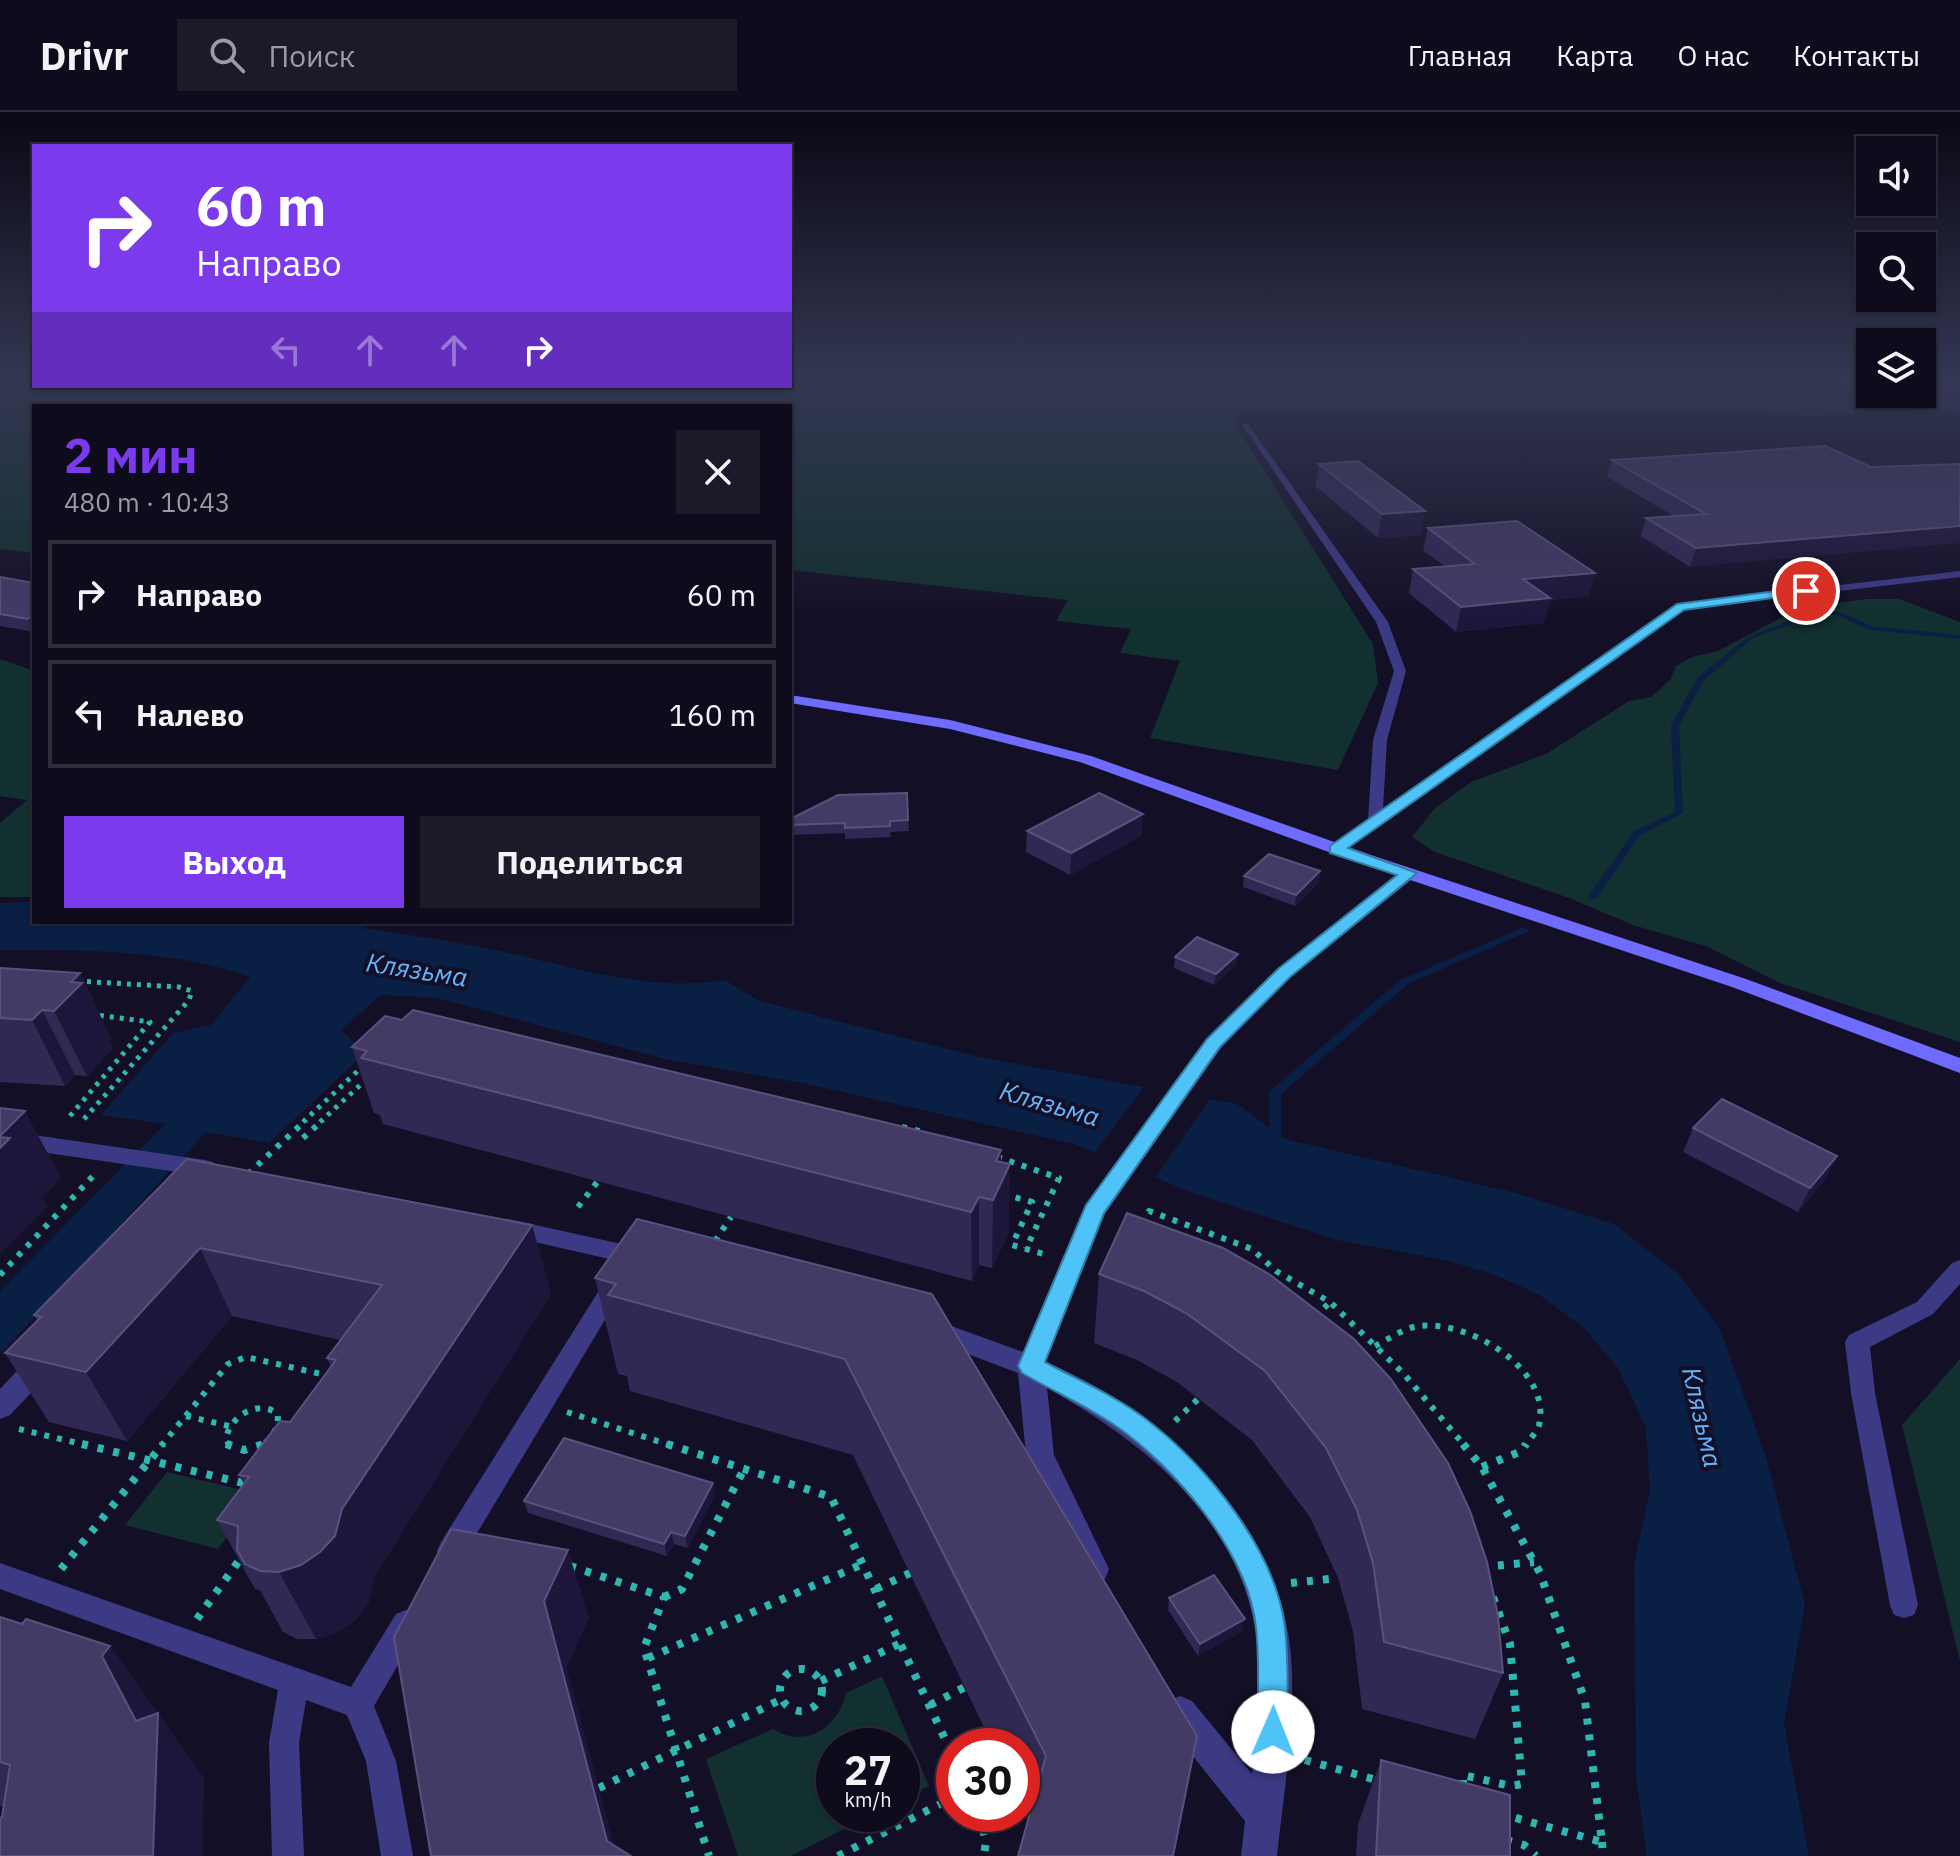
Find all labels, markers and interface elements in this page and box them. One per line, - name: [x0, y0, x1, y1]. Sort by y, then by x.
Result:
- search box: [177, 19, 737, 91]
- text: Drivr: [40, 31, 129, 80]
- icon: search: [205, 33, 249, 77]
- text: Поиск: [269, 36, 355, 75]
- text: Главная: [1408, 37, 1512, 74]
- text: Карта: [1556, 37, 1633, 74]
- text: О нас: [1677, 37, 1749, 74]
- text: Контакты: [1793, 37, 1920, 74]
- map controls: [1856, 136, 1936, 408]
- button: sound: [1856, 136, 1936, 216]
- text: 60 m: [196, 169, 326, 241]
- icon: right: [64, 176, 168, 280]
- button: search: [1856, 232, 1936, 312]
- text: Направо: [196, 239, 342, 286]
- icon: left: [264, 328, 308, 372]
- icon: ahead: [348, 328, 392, 372]
- icon: ahead: [432, 328, 476, 372]
- icon: right: [516, 328, 560, 372]
- button: layers: [1856, 328, 1936, 408]
- text: 2 мин: [64, 424, 198, 486]
- button: close: [676, 430, 760, 514]
- text: 480 m · 10:43: [64, 485, 230, 519]
- pin: [1772, 557, 1840, 625]
- icon: arrive: [1784, 569, 1828, 613]
- icon: right: [68, 572, 112, 616]
- text: Направо: [136, 575, 262, 614]
- text: 60 m: [687, 575, 756, 614]
- icon: left: [68, 692, 112, 736]
- text: Налево: [136, 695, 244, 734]
- text: 160 m: [669, 695, 756, 734]
- button: Выход: [64, 816, 404, 908]
- button: Поделиться: [420, 816, 760, 908]
- water label: Клязьма: [364, 944, 470, 994]
- water label: Клязьма: [996, 1073, 1104, 1133]
- water label: Клязьма: [1675, 1363, 1731, 1471]
- position arrow: [1231, 1690, 1315, 1774]
- speed limit sign: 30: [936, 1728, 1040, 1832]
- text: 27: [844, 1744, 892, 1796]
- text: km/h: [844, 1786, 892, 1813]

